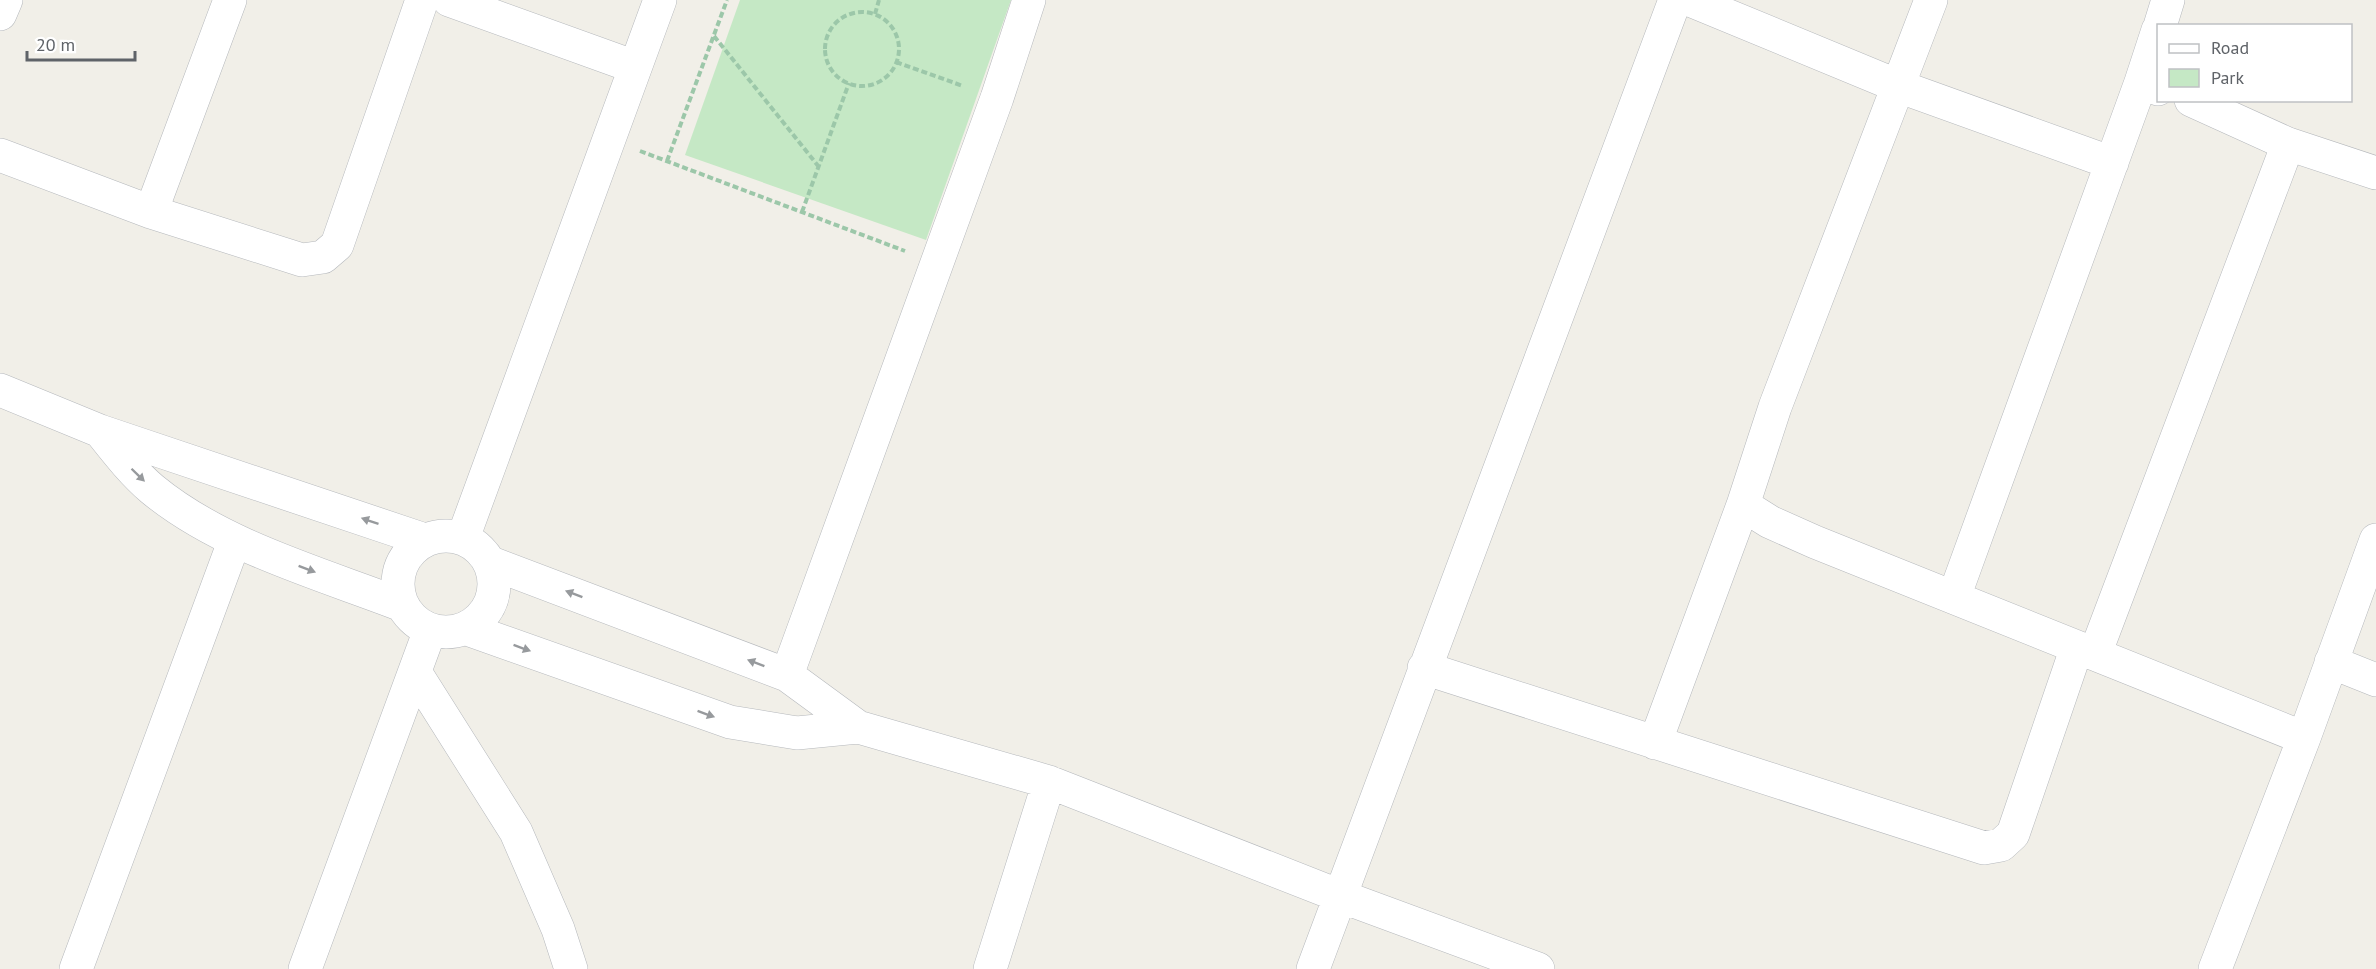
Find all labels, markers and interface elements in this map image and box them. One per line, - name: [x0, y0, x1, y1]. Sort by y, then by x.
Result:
- scale bar: [27, 24, 135, 62]
- legend: [2157, 24, 2352, 102]
- text: 20 m: [36, 33, 75, 56]
- text: Road: [2211, 36, 2249, 59]
- text: Park: [2211, 66, 2244, 89]
- one-way arrow: [130, 468, 145, 482]
- one-way arrow: [361, 516, 379, 526]
- one-way arrow: [298, 565, 316, 574]
- one-way arrow: [564, 589, 582, 599]
- one-way arrow: [513, 644, 531, 654]
- one-way arrow: [747, 658, 765, 667]
- one-way arrow: [697, 709, 715, 719]

